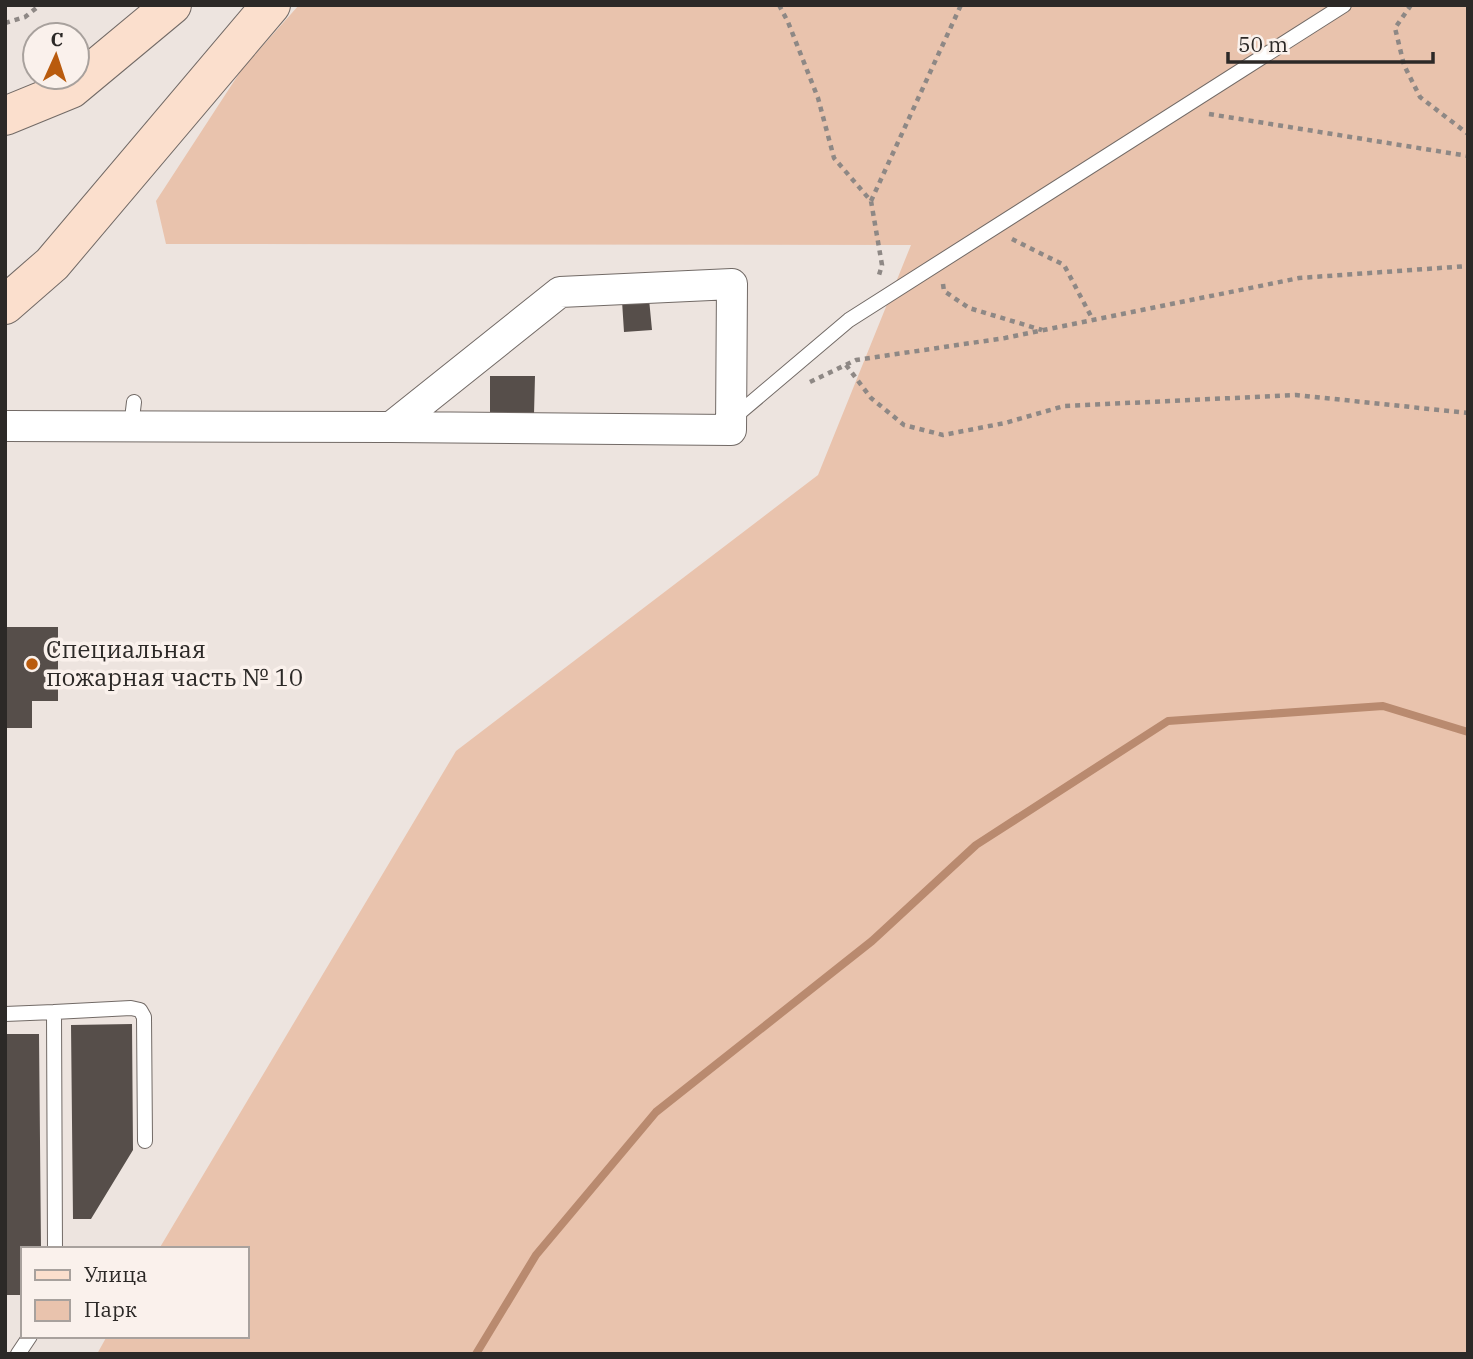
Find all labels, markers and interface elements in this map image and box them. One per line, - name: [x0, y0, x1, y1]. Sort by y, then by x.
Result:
- north arrow: [21, 21, 91, 91]
- scale bar: [1228, 21, 1433, 65]
- text: С: [50, 27, 64, 51]
- text: 50 m: [1238, 30, 1288, 58]
- place label: Специальная пожарная часть № 10: [46, 633, 303, 693]
- marker: Специальная пожарная часть № 10: [24, 656, 40, 672]
- legend: [21, 1247, 248, 1338]
- text: Улица: [84, 1260, 148, 1288]
- text: Парк: [84, 1295, 137, 1323]

